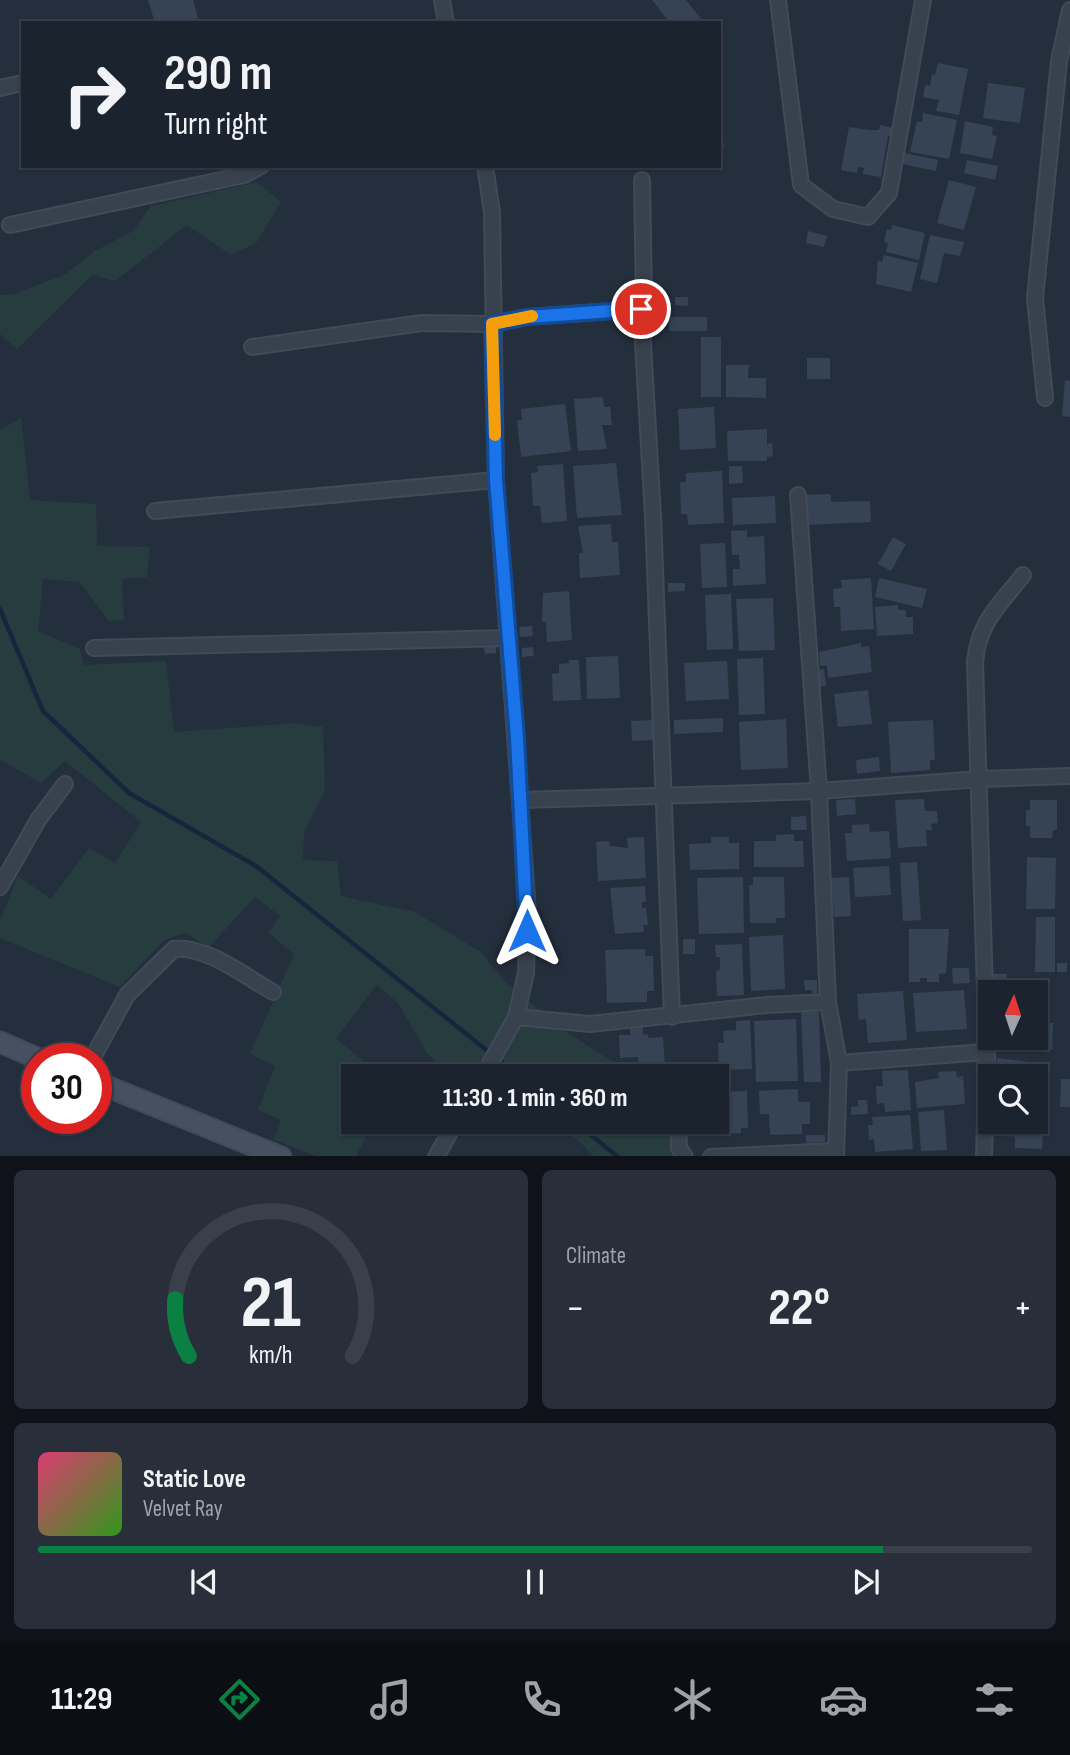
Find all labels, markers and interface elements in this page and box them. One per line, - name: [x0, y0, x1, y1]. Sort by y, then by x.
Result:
- text: 290 m: [164, 45, 272, 104]
- icon: right: [49, 49, 140, 140]
- text: Turn right: [164, 105, 268, 144]
- pin: [611, 279, 671, 339]
- icon: arrive: [622, 290, 660, 328]
- position arrow: [490, 894, 564, 968]
- north arrow: [978, 980, 1048, 1050]
- map controls: [978, 980, 1048, 1134]
- speed limit sign: 30: [21, 1043, 112, 1134]
- button: search: [978, 1064, 1048, 1134]
- text: 11:30 · 1 min · 360 m: [443, 1083, 627, 1114]
- text: Climate: [566, 1242, 626, 1270]
- text: 21: [241, 1260, 301, 1348]
- text: 22°: [768, 1277, 830, 1340]
- text: −: [566, 1286, 585, 1331]
- text: +: [1013, 1286, 1032, 1331]
- text: km/h: [249, 1339, 293, 1370]
- text: Static Love: [143, 1464, 246, 1495]
- text: Velvet Ray: [143, 1495, 223, 1523]
- icon: previous: [185, 1563, 223, 1601]
- icon: pause: [516, 1563, 554, 1601]
- icon: next: [847, 1563, 885, 1601]
- icon: directions: [215, 1675, 264, 1724]
- icon: music: [366, 1675, 415, 1724]
- icon: phone: [517, 1675, 566, 1724]
- icon: climate: [668, 1675, 717, 1724]
- icon: car: [819, 1675, 868, 1724]
- icon: filters: [970, 1675, 1019, 1724]
- text: 11:29: [51, 1680, 112, 1719]

